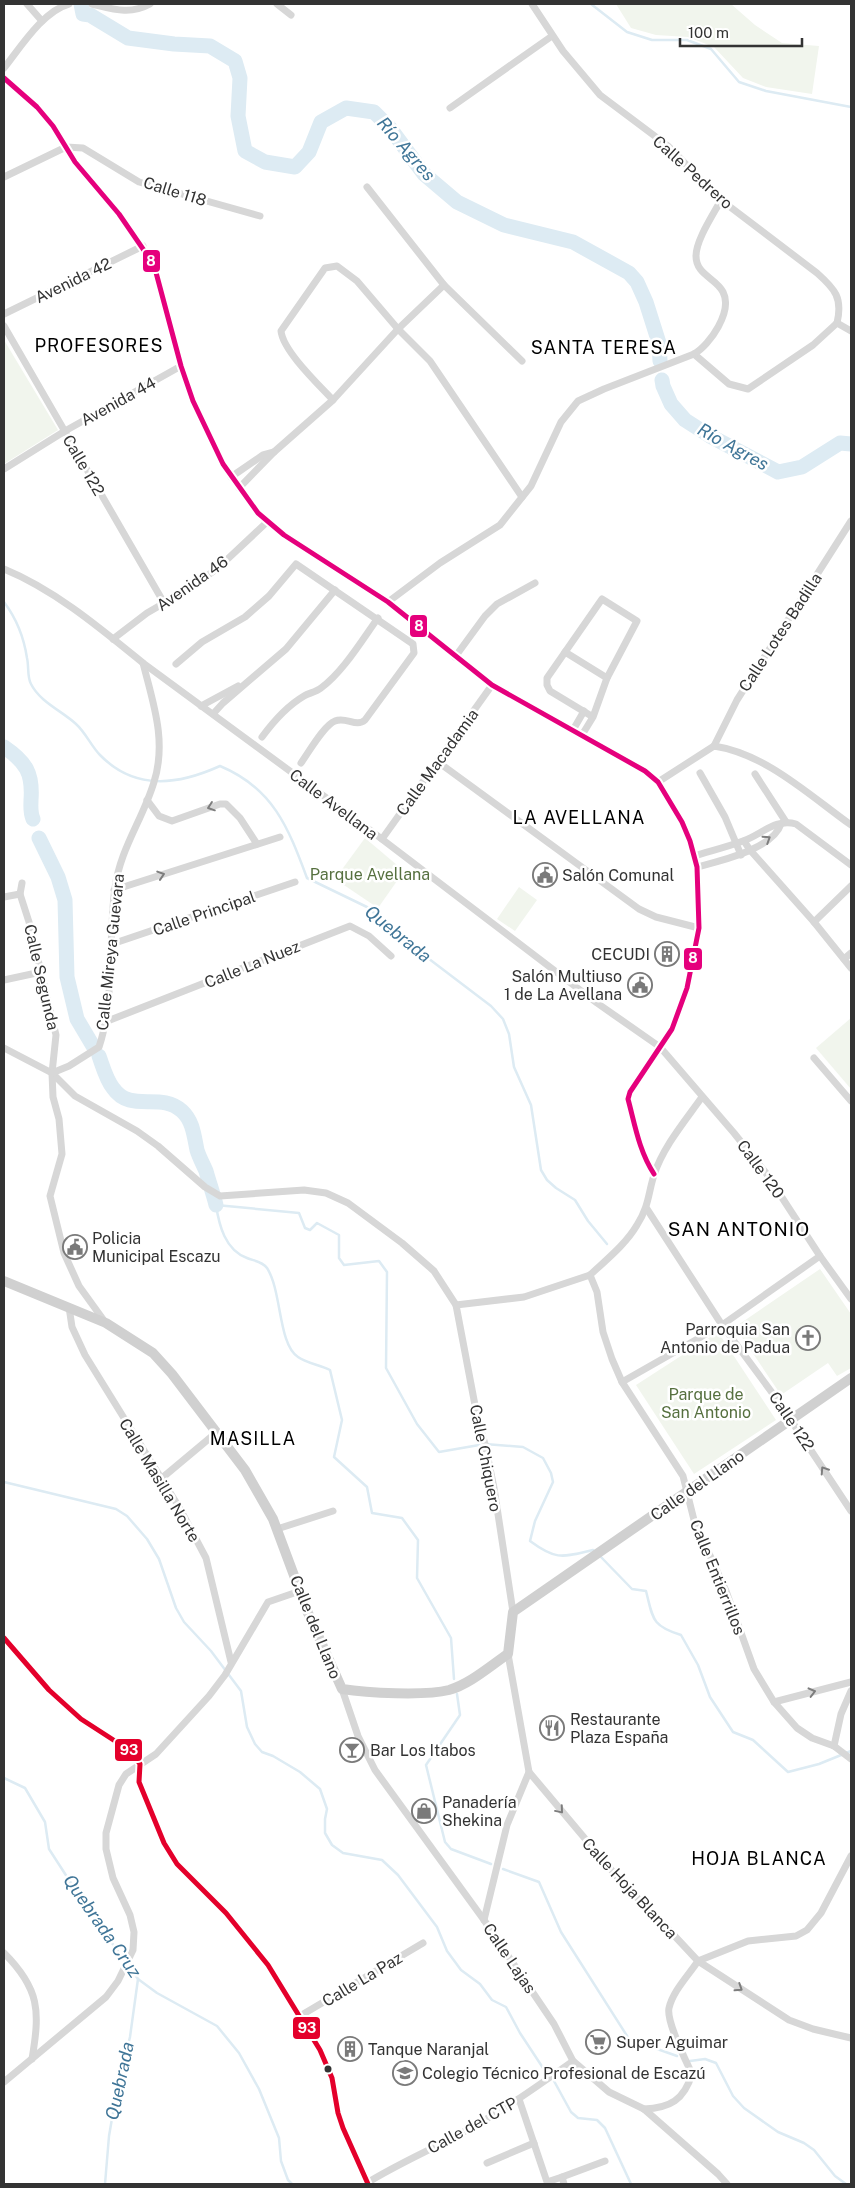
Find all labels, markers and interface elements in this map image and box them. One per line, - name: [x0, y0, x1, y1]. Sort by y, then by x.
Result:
- scale bar: [680, 15, 802, 47]
- text: 100 m: [688, 24, 729, 41]
- water label: Río Agres: [373, 112, 440, 185]
- street label: Calle Pedrero: [649, 132, 736, 213]
- street label: Calle 118: [141, 173, 209, 210]
- line badge: 8: [142, 249, 161, 273]
- text: 8: [146, 253, 156, 269]
- street label: Avenida 42: [32, 254, 114, 307]
- district label: PROFESORES: [34, 335, 164, 356]
- district label: SANTA TERESA: [531, 337, 677, 358]
- street label: Avenida 44: [77, 373, 159, 430]
- water label: Río Agres: [694, 418, 773, 475]
- street label: Calle 122: [59, 431, 109, 499]
- street label: Avenida 46: [153, 552, 232, 615]
- street label: Calle Lotes Badilla: [735, 569, 826, 695]
- line badge: 8: [409, 614, 428, 638]
- text: 8: [414, 618, 424, 634]
- street label: Calle Macadamia: [392, 705, 482, 819]
- street label: Calle Avellana: [286, 765, 381, 844]
- one-way arrow: [207, 802, 216, 812]
- district label: LA AVELLANA: [512, 807, 646, 828]
- one-way arrow: [762, 836, 771, 845]
- public building icon: Salón Comunal: [532, 862, 558, 888]
- park label: Parque Avellana: [310, 865, 430, 884]
- place label: Salón Comunal: [562, 866, 674, 885]
- one-way arrow: [156, 871, 164, 881]
- street label: Calle Mireya Guevara: [93, 873, 128, 1031]
- street label: Calle Principal: [150, 887, 258, 940]
- water label: Quebrada: [361, 900, 436, 967]
- street label: Calle Segunda: [20, 922, 63, 1032]
- street label: Calle La Nuez: [202, 937, 303, 992]
- building icon: CECUDI: [654, 941, 680, 967]
- place label: CECUDI: [591, 945, 650, 964]
- line badge: 8: [683, 947, 703, 971]
- text: 8: [688, 950, 698, 966]
- place label: Salón Multiuso 1 de La Avellana: [504, 967, 622, 1004]
- public building icon: Salón Multiuso 1 de La Avellana: [627, 972, 653, 998]
- street label: Calle 120: [733, 1136, 788, 1202]
- district label: SAN ANTONIO: [668, 1218, 810, 1240]
- place label: Policia Municipal Escazu: [92, 1229, 221, 1266]
- public building icon: Policia Municipal Escazu: [62, 1234, 88, 1260]
- place label: Parroquia San Antonio de Padua: [660, 1320, 790, 1357]
- church icon: Parroquia San Antonio de Padua: [795, 1325, 821, 1351]
- park label: Parque de San Antonio: [661, 1385, 751, 1422]
- street label: Calle 122: [765, 1388, 818, 1454]
- street label: Calle Chiquero: [466, 1403, 505, 1513]
- street label: Calle Masilla Norte: [115, 1415, 204, 1546]
- district label: MASILLA: [210, 1428, 296, 1449]
- street label: Calle del Llano: [647, 1446, 748, 1525]
- one-way arrow: [821, 1467, 831, 1476]
- street label: Calle Entierrillos: [686, 1517, 749, 1637]
- street label: Calle del Llano: [286, 1573, 345, 1682]
- one-way arrow: [808, 1687, 817, 1698]
- place label: Restaurante Plaza España: [570, 1710, 668, 1747]
- restaurant icon: Restaurante Plaza España: [539, 1715, 565, 1741]
- bar icon: Bar Los Itabos: [339, 1737, 365, 1763]
- line badge: 93: [114, 1738, 143, 1762]
- place label: Bar Los Itabos: [370, 1741, 476, 1760]
- text: 93: [120, 1742, 138, 1758]
- place label: Panadería Shekina: [442, 1793, 517, 1830]
- shop icon: Panadería Shekina: [411, 1798, 437, 1824]
- one-way arrow: [554, 1804, 563, 1813]
- street label: Calle Hoja Blanca: [578, 1834, 681, 1943]
- district label: HOJA BLANCA: [691, 1848, 827, 1869]
- water label: Quebrada Cruz: [59, 1870, 146, 1982]
- street label: Calle Lajas: [479, 1920, 540, 1997]
- street label: Calle La Paz: [319, 1948, 406, 2011]
- one-way arrow: [733, 1981, 742, 1991]
- line badge: 93: [292, 2016, 321, 2040]
- text: 93: [298, 2020, 316, 2036]
- supermarket icon: Super Aguimar: [585, 2029, 611, 2055]
- place label: Super Aguimar: [616, 2033, 728, 2052]
- building icon: Tanque Naranjal: [337, 2036, 363, 2062]
- water label: Quebrada: [101, 2040, 138, 2122]
- place label: Tanque Naranjal: [368, 2040, 489, 2059]
- school or university icon: Colegio Técnico Profesional de Escazú: [392, 2060, 418, 2086]
- unlabelled marker: [323, 2064, 333, 2074]
- place label: Colegio Técnico Profesional de Escazú: [422, 2064, 706, 2083]
- street label: Calle del CTP: [424, 2093, 520, 2158]

